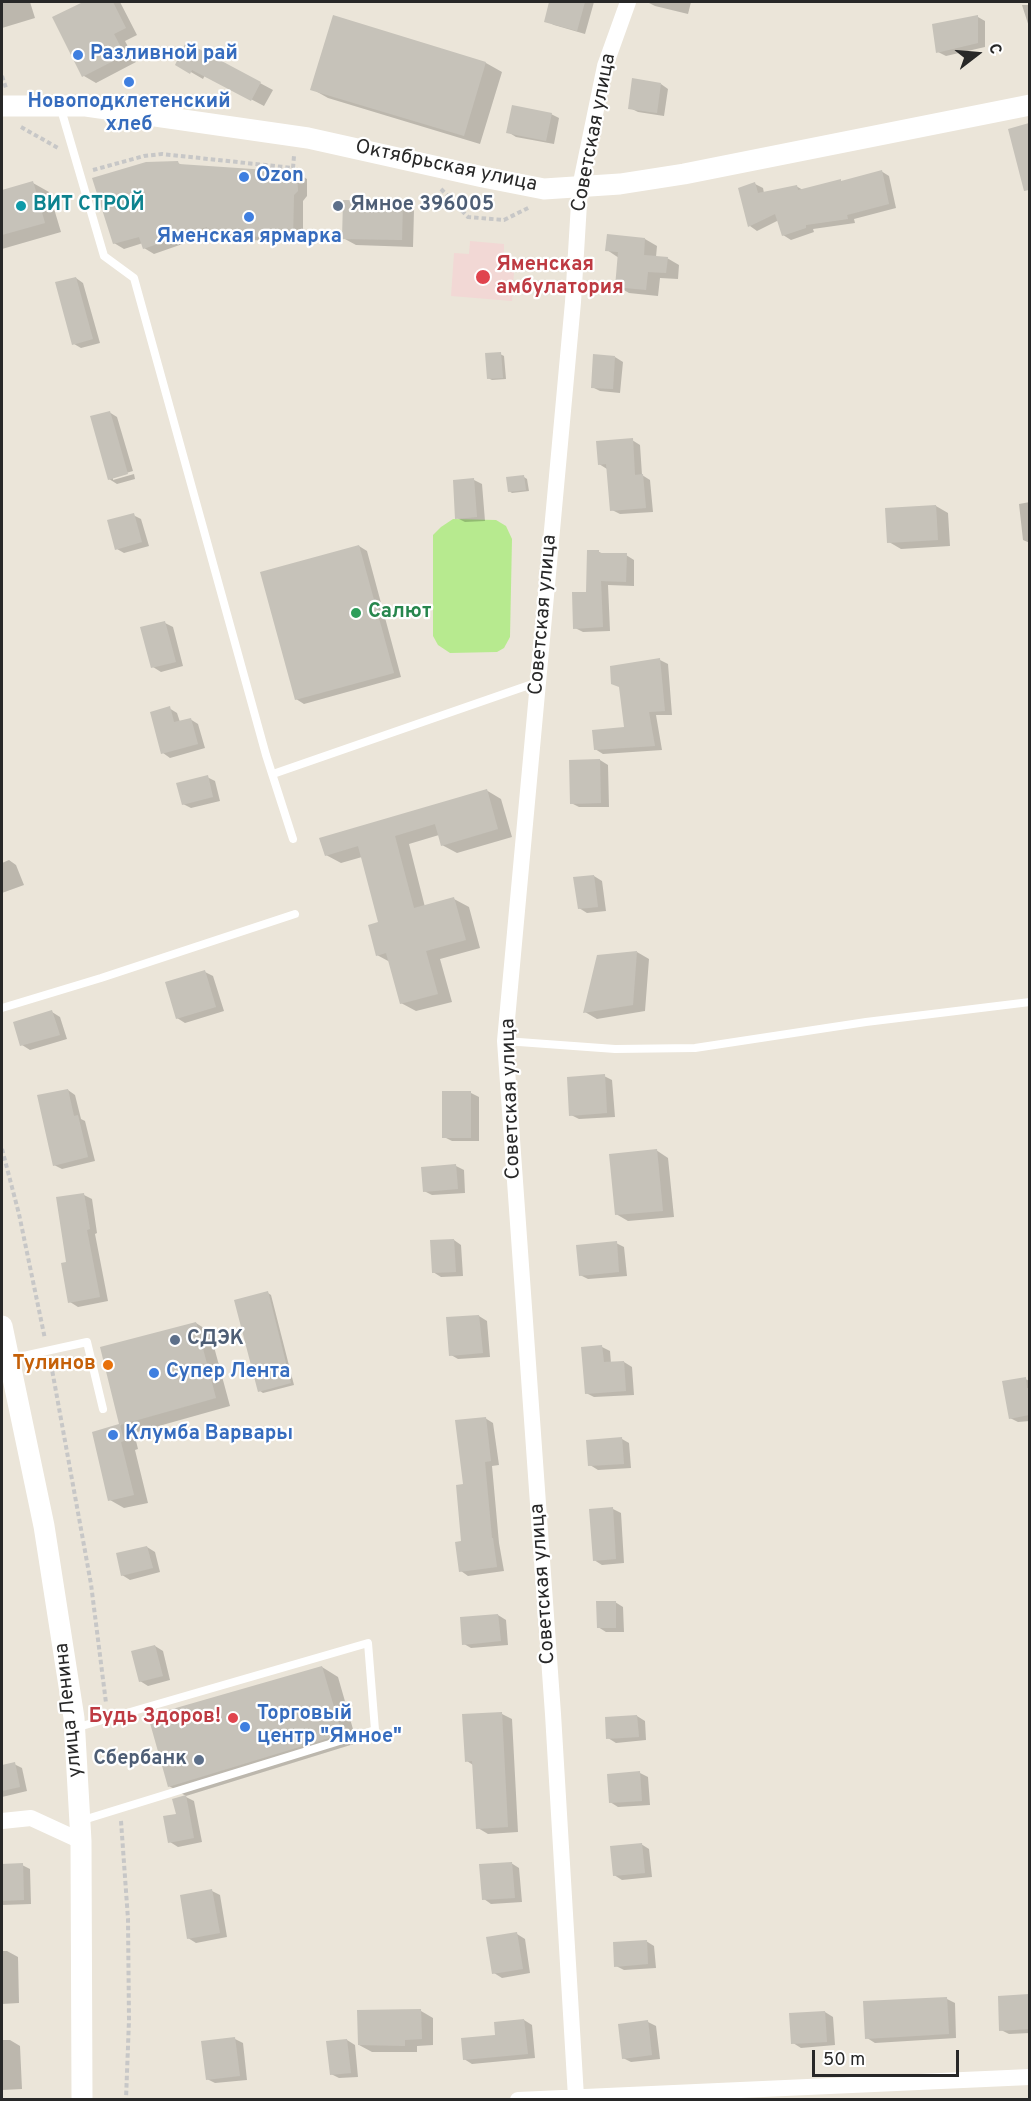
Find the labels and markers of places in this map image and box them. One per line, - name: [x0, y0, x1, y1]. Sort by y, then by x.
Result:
- place label: Разливной рай: [90, 43, 238, 67]
- marker: Разливной рай: [71, 48, 85, 62]
- marker: Новоподклетенский хлеб: [122, 75, 136, 89]
- place label: Новоподклетенский хлеб: [27, 91, 231, 138]
- place label: Ozon: [256, 165, 304, 189]
- marker: Ozon: [237, 170, 251, 184]
- place label: ВИТ СТРОЙ: [33, 194, 145, 218]
- place label: Ямное 396005: [350, 194, 494, 218]
- marker: ВИТ СТРОЙ: [14, 199, 28, 213]
- marker: Ямное 396005: [331, 199, 345, 213]
- marker: Яменская ярмарка: [242, 210, 256, 224]
- place label: Яменская ярмарка: [156, 226, 342, 250]
- place label: Яменская амбулатория: [496, 254, 624, 301]
- marker: Яменская амбулатория: [474, 268, 492, 286]
- place label: Салют: [368, 601, 431, 625]
- marker: Салют: [349, 606, 363, 620]
- place label: СДЭК: [187, 1328, 244, 1352]
- marker: СДЭК: [168, 1333, 182, 1347]
- place label: Тулинов: [12, 1353, 96, 1377]
- marker: Тулинов: [101, 1358, 115, 1372]
- place label: Супер Лента: [166, 1361, 290, 1385]
- marker: Супер Лента: [147, 1366, 161, 1380]
- place label: Клумба Варвары: [125, 1423, 293, 1447]
- marker: Клумба Варвары: [106, 1428, 120, 1442]
- place label: Торговый центр "Ямное": [257, 1703, 402, 1750]
- place label: Будь Здоров!: [89, 1706, 221, 1730]
- marker: Будь Здоров!: [226, 1711, 240, 1725]
- marker: Торговый центр "Ямное": [238, 1720, 252, 1734]
- place label: Сбербанк: [93, 1748, 187, 1772]
- marker: Сбербанк: [192, 1753, 206, 1767]

